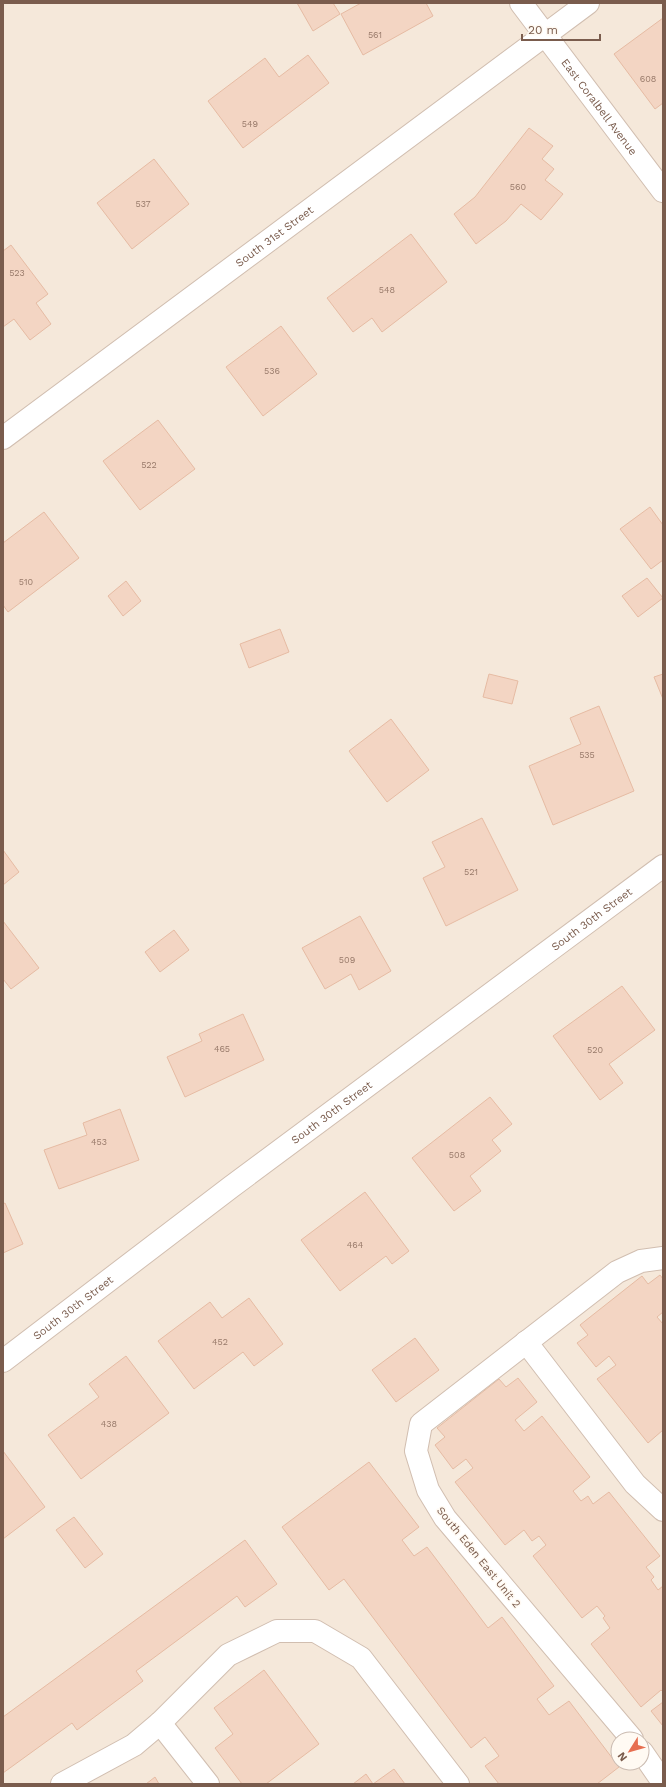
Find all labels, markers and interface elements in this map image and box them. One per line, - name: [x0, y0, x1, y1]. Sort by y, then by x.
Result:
- scale bar: [522, 16, 600, 42]
- text: 20 m: [528, 23, 558, 37]
- house number: 561: [368, 30, 382, 40]
- street label: East Coralbell Avenue: [558, 56, 640, 158]
- house number: 608: [640, 74, 656, 84]
- house number: 549: [242, 119, 258, 129]
- house number: 560: [510, 182, 527, 192]
- house number: 537: [135, 199, 151, 209]
- street label: South 31st Street: [233, 203, 316, 270]
- house number: 523: [9, 268, 25, 278]
- house number: 548: [379, 285, 395, 295]
- house number: 536: [264, 366, 280, 376]
- house number: 522: [141, 460, 157, 470]
- house number: 510: [19, 577, 34, 587]
- house number: 535: [579, 750, 595, 760]
- house number: 521: [464, 867, 478, 877]
- street label: South 30th Street: [549, 885, 635, 954]
- house number: 509: [339, 955, 355, 965]
- house number: 465: [214, 1044, 230, 1054]
- house number: 520: [587, 1045, 603, 1055]
- street label: South 30th Street: [289, 1078, 375, 1147]
- house number: 453: [91, 1137, 107, 1147]
- house number: 508: [449, 1150, 465, 1160]
- house number: 464: [347, 1240, 364, 1250]
- street label: South 30th Street: [31, 1273, 116, 1343]
- house number: 452: [212, 1337, 228, 1347]
- house number: 438: [101, 1419, 117, 1429]
- street label: South Eden East Unit 2: [434, 1504, 523, 1610]
- north arrow: [610, 1731, 650, 1771]
- text: N: [615, 1750, 630, 1764]

